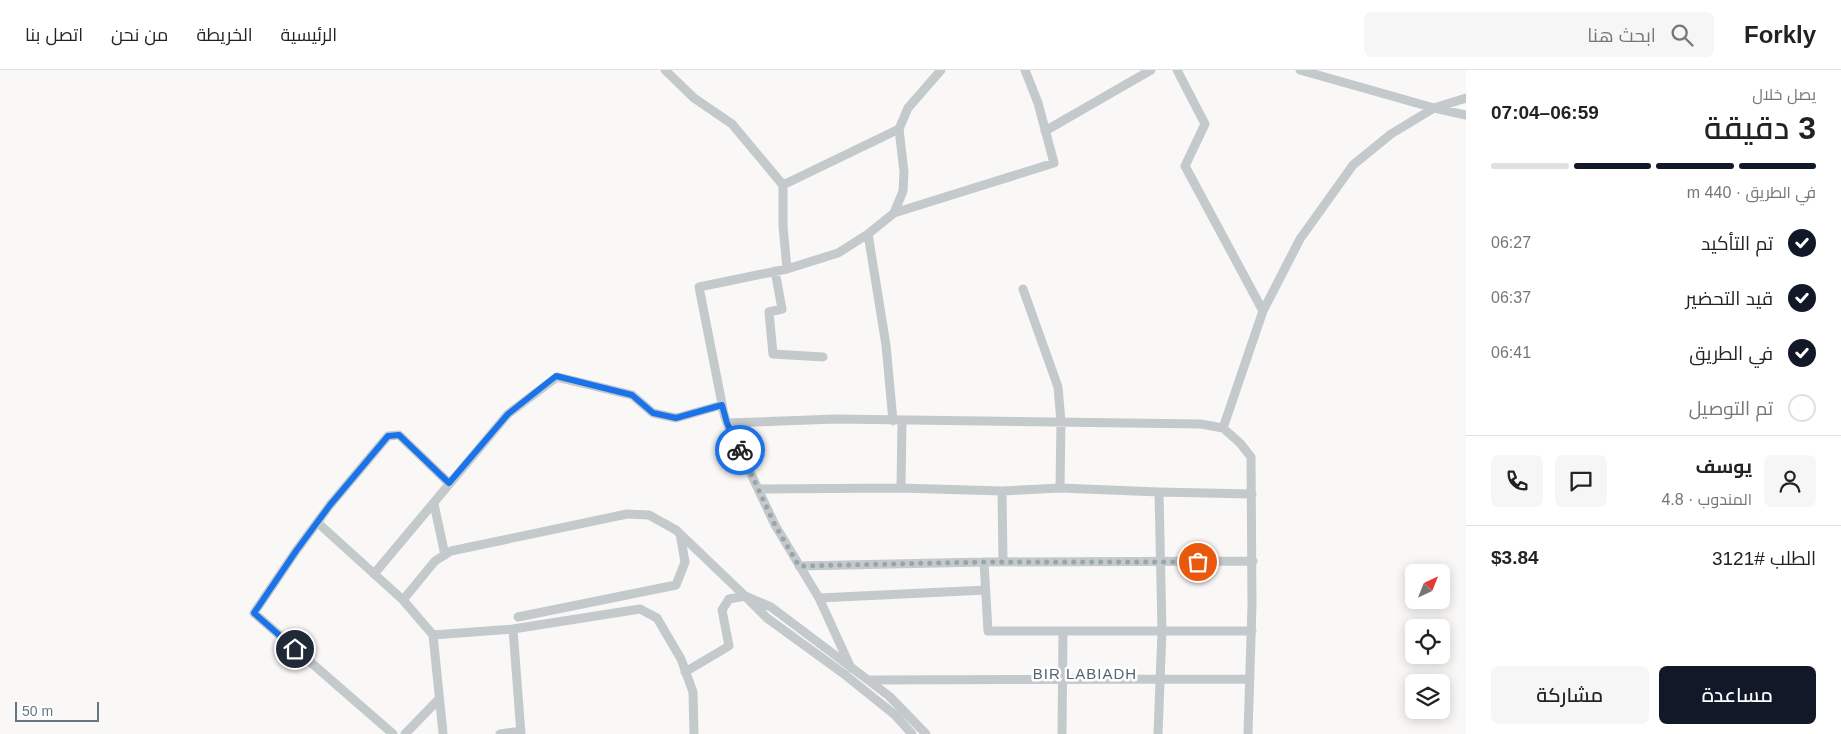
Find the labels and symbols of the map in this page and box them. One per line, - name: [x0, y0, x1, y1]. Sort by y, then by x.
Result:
- courier: [715, 425, 765, 475]
- pin: [1177, 541, 1219, 583]
- north arrow: [1405, 564, 1450, 609]
- pin: [274, 628, 316, 670]
- district label: BIR LABIADH: [1033, 665, 1137, 682]
- scale bar: [15, 699, 99, 722]

